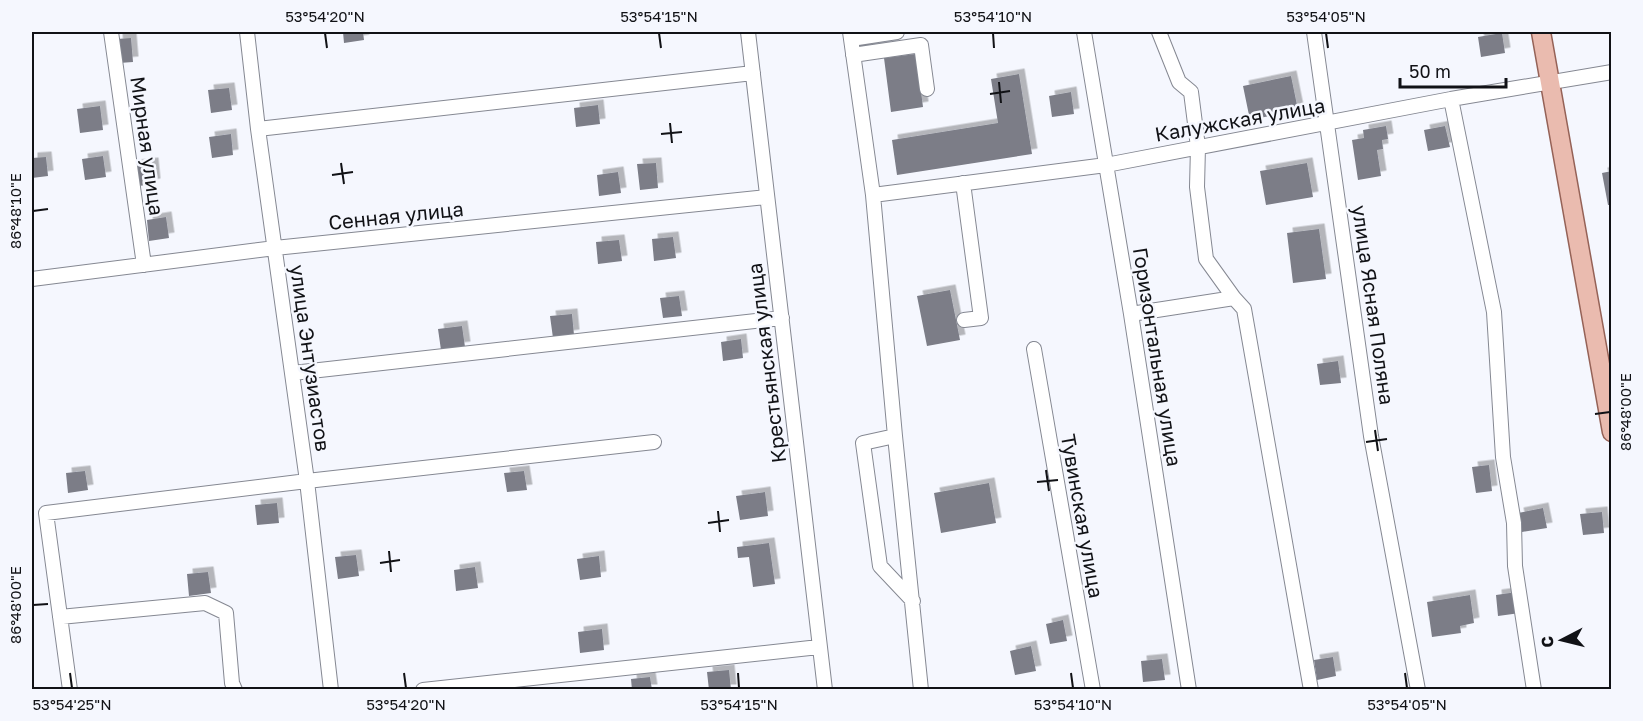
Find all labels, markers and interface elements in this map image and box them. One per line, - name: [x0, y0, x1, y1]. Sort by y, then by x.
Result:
- text: 53°54'20"N: [285, 7, 365, 25]
- text: 53°54'15"N: [620, 7, 698, 25]
- text: 53°54'10"N: [954, 7, 1032, 25]
- text: 53°54'05"N: [1286, 7, 1366, 25]
- scale bar: [1400, 51, 1506, 89]
- text: 50 m: [1409, 60, 1451, 82]
- street label: Мирная улица: [126, 75, 170, 217]
- street label: Калужская улица: [1153, 92, 1327, 146]
- text: 86°48'10"E: [6, 173, 24, 249]
- street label: Сенная улица: [327, 196, 465, 234]
- street label: улица Ясная Поляна: [1348, 203, 1400, 406]
- street label: Горизонтальная улица: [1129, 246, 1187, 468]
- street label: Крестьянская улица: [742, 262, 790, 464]
- street label: улица Энтузиастов: [286, 263, 336, 453]
- text: 86°48'00"E: [1616, 373, 1634, 451]
- street label: Тувинская улица: [1057, 432, 1109, 600]
- text: 86°48'00"E: [6, 566, 24, 644]
- north arrow: [1532, 610, 1592, 670]
- text: С: [1536, 635, 1558, 649]
- text: 53°54'25"N: [32, 695, 112, 713]
- text: 53°54'20"N: [366, 695, 446, 713]
- text: 53°54'15"N: [700, 695, 778, 713]
- text: 53°54'10"N: [1034, 695, 1112, 713]
- text: 53°54'05"N: [1367, 695, 1447, 713]

